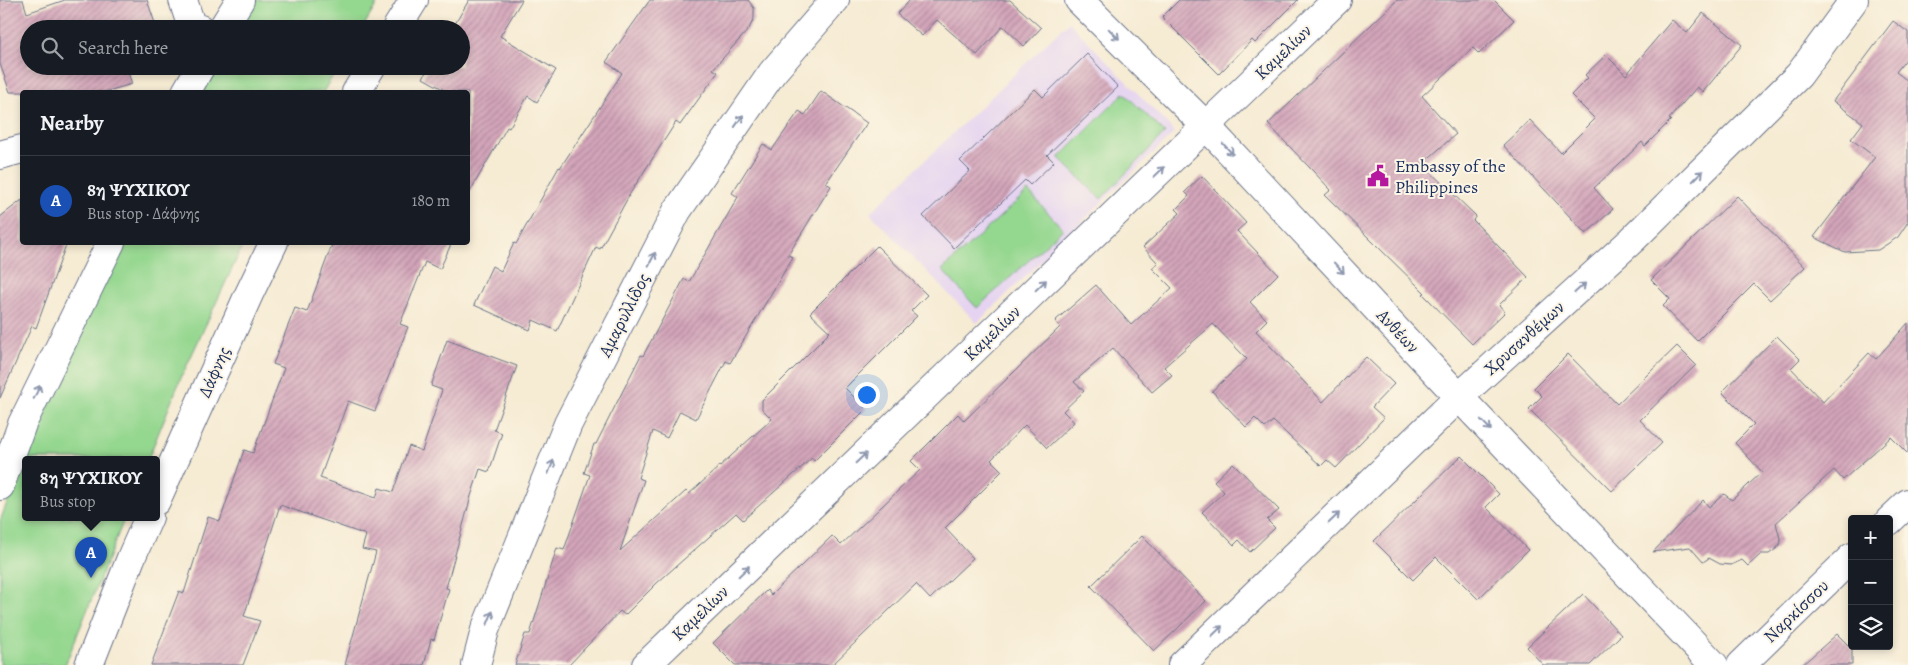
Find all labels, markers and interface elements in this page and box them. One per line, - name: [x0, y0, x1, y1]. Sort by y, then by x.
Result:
- street label: Καμελίων: [1249, 19, 1317, 85]
- search box: [20, 20, 470, 75]
- one-way arrow: [1108, 28, 1120, 40]
- icon: search: [38, 34, 66, 62]
- text: Search here: [78, 35, 168, 61]
- text: Nearby: [40, 109, 103, 137]
- one-way arrow: [734, 114, 744, 128]
- one-way arrow: [1222, 143, 1234, 156]
- place label: Embassy of the Philippines: [1395, 154, 1506, 199]
- public building icon: Embassy of the Philippines: [1365, 163, 1391, 189]
- one-way arrow: [1152, 166, 1165, 178]
- one-way arrow: [1692, 169, 1704, 182]
- text: 8η ΨΥΧΙΚΟΥ: [87, 177, 190, 203]
- text: A: [51, 190, 61, 212]
- text: 180 m: [412, 190, 450, 212]
- text: Bus stop · Δάφνης: [87, 203, 200, 225]
- one-way arrow: [647, 251, 657, 266]
- one-way arrow: [1333, 262, 1345, 275]
- street label: Αμαρυλλίδος: [592, 269, 655, 362]
- one-way arrow: [1035, 279, 1048, 291]
- one-way arrow: [1574, 282, 1587, 293]
- street label: Χρυσανθέμων: [1479, 295, 1569, 381]
- street label: Καμελίων: [958, 300, 1026, 366]
- street label: Ανθέων: [1371, 303, 1425, 358]
- street label: Δάφνης: [192, 343, 236, 401]
- your location: [854, 382, 880, 408]
- one-way arrow: [33, 385, 43, 400]
- one-way arrow: [1480, 419, 1492, 432]
- one-way arrow: [855, 452, 868, 464]
- popup: [22, 456, 160, 521]
- one-way arrow: [547, 460, 556, 475]
- text: 8η ΨΥΧΙΚΟΥ: [40, 465, 142, 491]
- text: Bus stop: [40, 491, 96, 513]
- one-way arrow: [1328, 512, 1340, 524]
- map controls: [1848, 515, 1893, 650]
- button: +: [1848, 515, 1893, 560]
- pin: A: [75, 537, 107, 578]
- button: −: [1848, 560, 1893, 605]
- one-way arrow: [738, 564, 750, 577]
- street label: Ναρκίσσου: [1758, 574, 1834, 648]
- street label: Καμελίων: [666, 580, 734, 646]
- button: layers: [1848, 605, 1893, 650]
- one-way arrow: [486, 611, 495, 626]
- one-way arrow: [1211, 625, 1223, 637]

